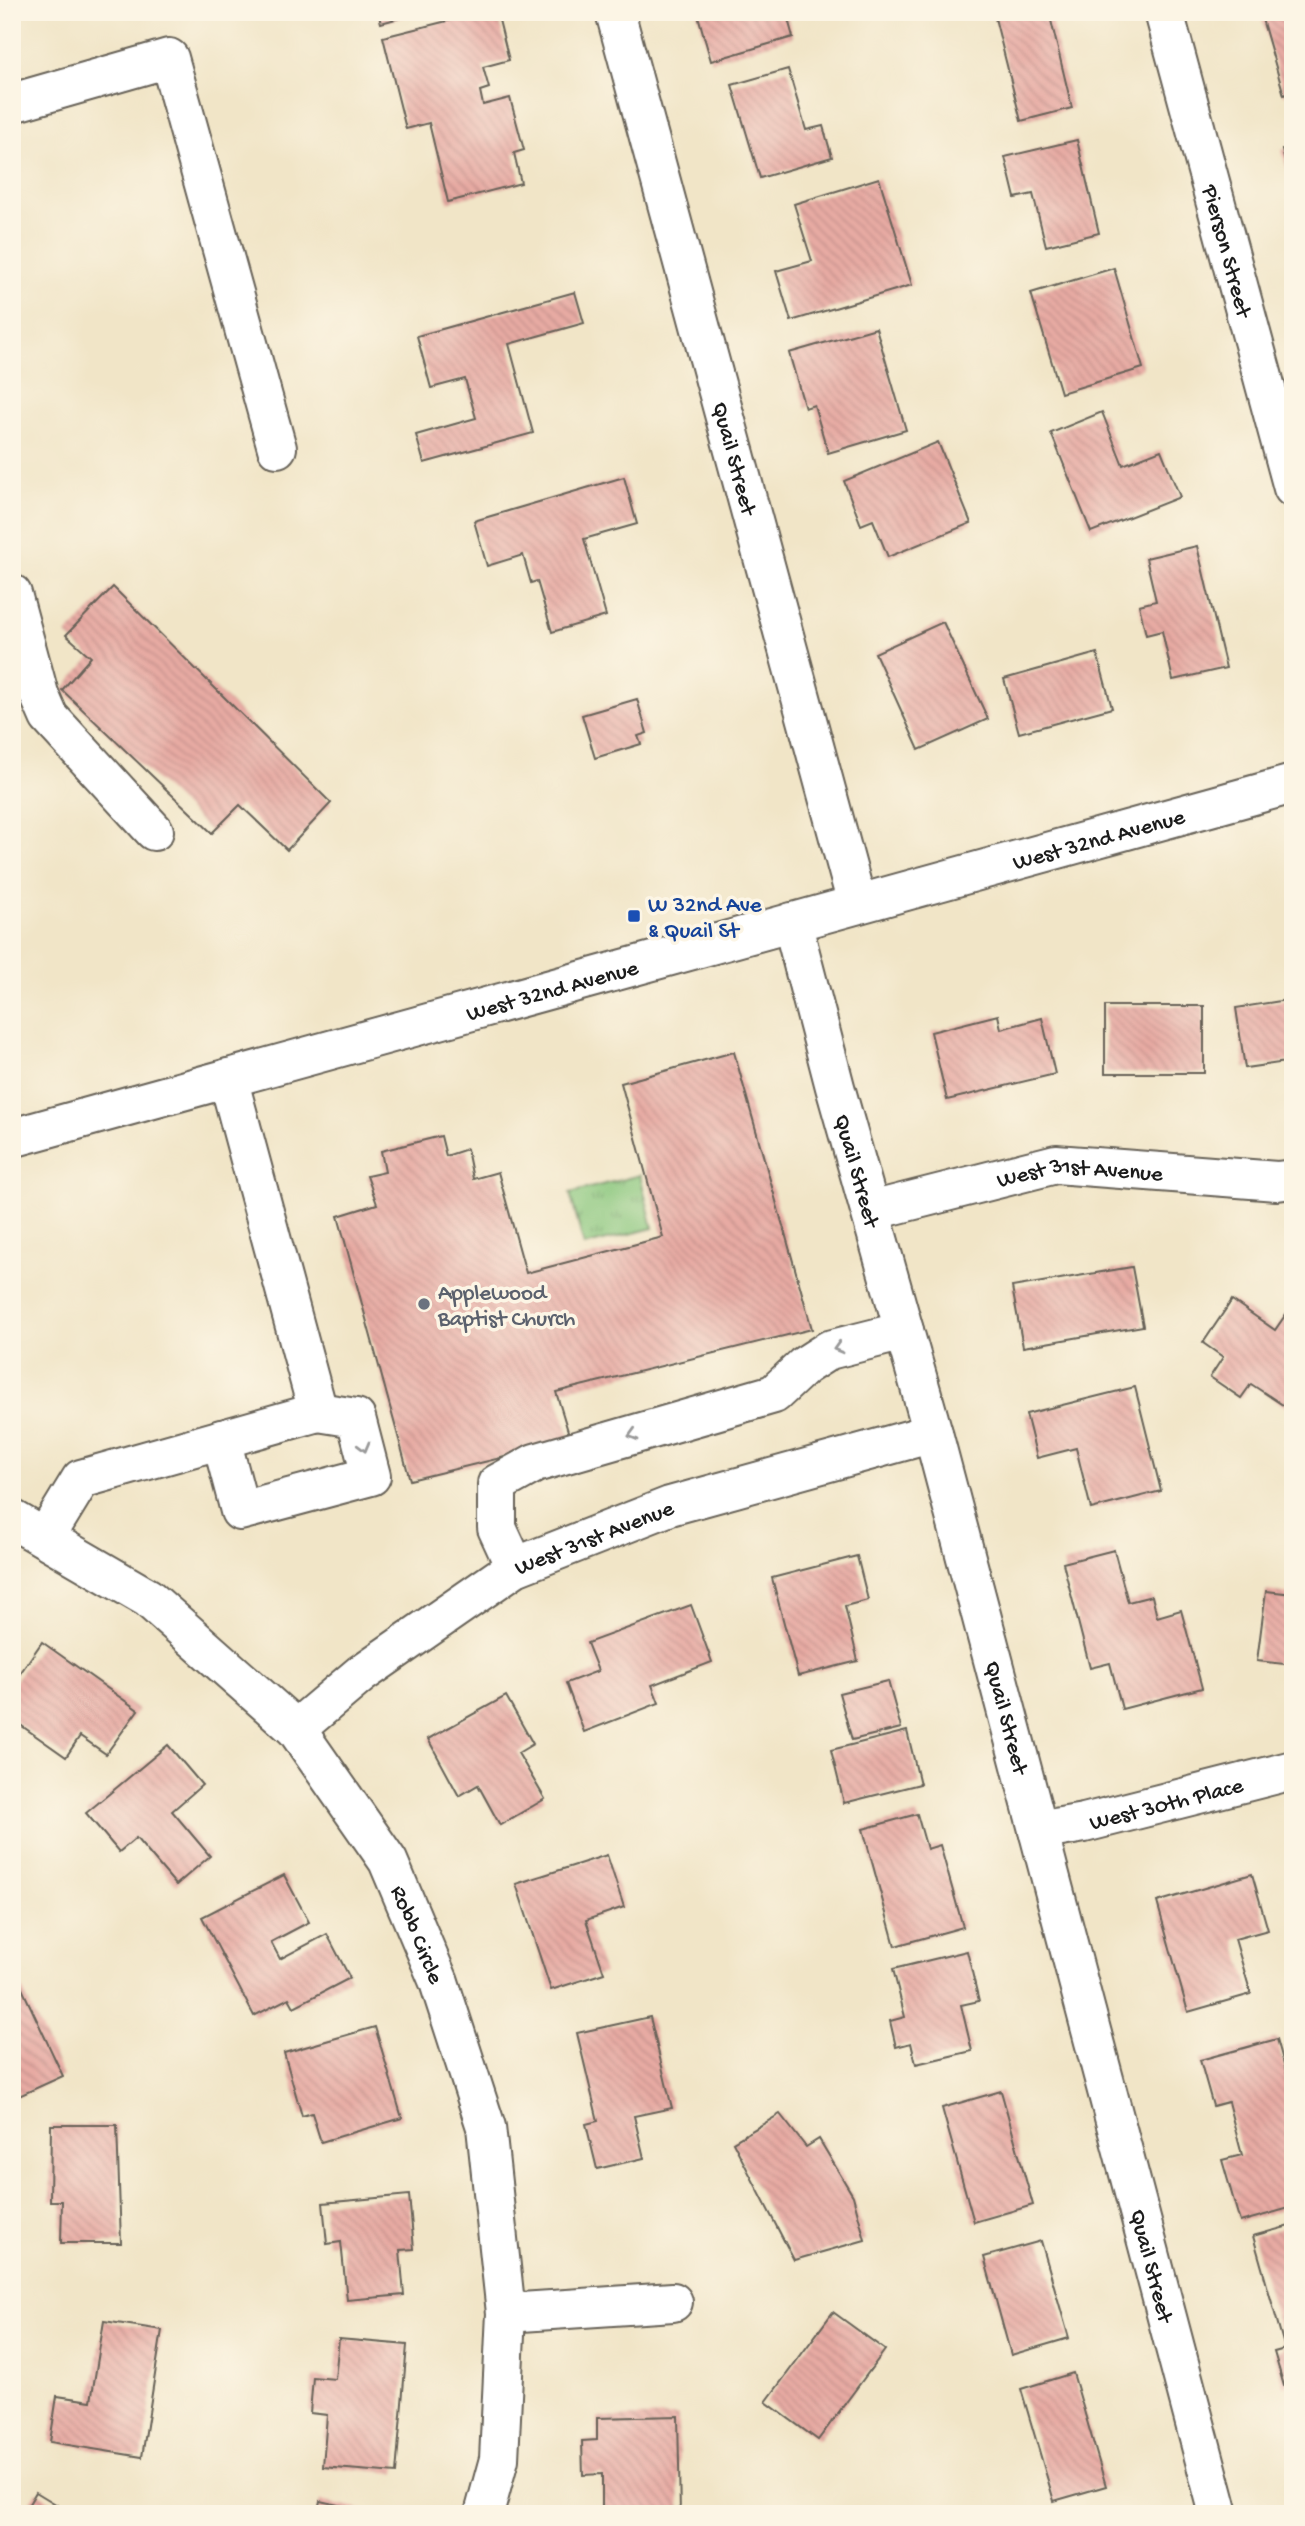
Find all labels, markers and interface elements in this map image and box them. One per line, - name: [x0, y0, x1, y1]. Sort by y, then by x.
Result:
- street label: Pierson Street: [1194, 181, 1256, 322]
- street label: Quail Street: [704, 399, 761, 520]
- street label: West 32nd Avenue: [1010, 804, 1189, 878]
- place label: W 32nd Ave & Quail St: [648, 893, 763, 946]
- marker: W 32nd Ave & Quail St: [626, 908, 642, 924]
- street label: West 32nd Avenue: [464, 955, 643, 1029]
- street label: Quail Street: [826, 1112, 884, 1232]
- street label: West 31st Avenue: [994, 1153, 1165, 1196]
- place label: Applewood Baptist Church: [437, 1281, 575, 1334]
- marker: Applewood Baptist Church: [416, 1296, 432, 1312]
- one-way arrow: [833, 1339, 845, 1354]
- one-way arrow: [627, 1427, 639, 1441]
- one-way arrow: [355, 1441, 370, 1453]
- street label: West 31st Avenue: [511, 1496, 679, 1583]
- street label: Quail Street: [977, 1659, 1033, 1779]
- street label: West 30th Place: [1087, 1773, 1247, 1838]
- street label: Robb Circle: [383, 1882, 449, 1990]
- street label: Quail Street: [1122, 2207, 1178, 2327]

